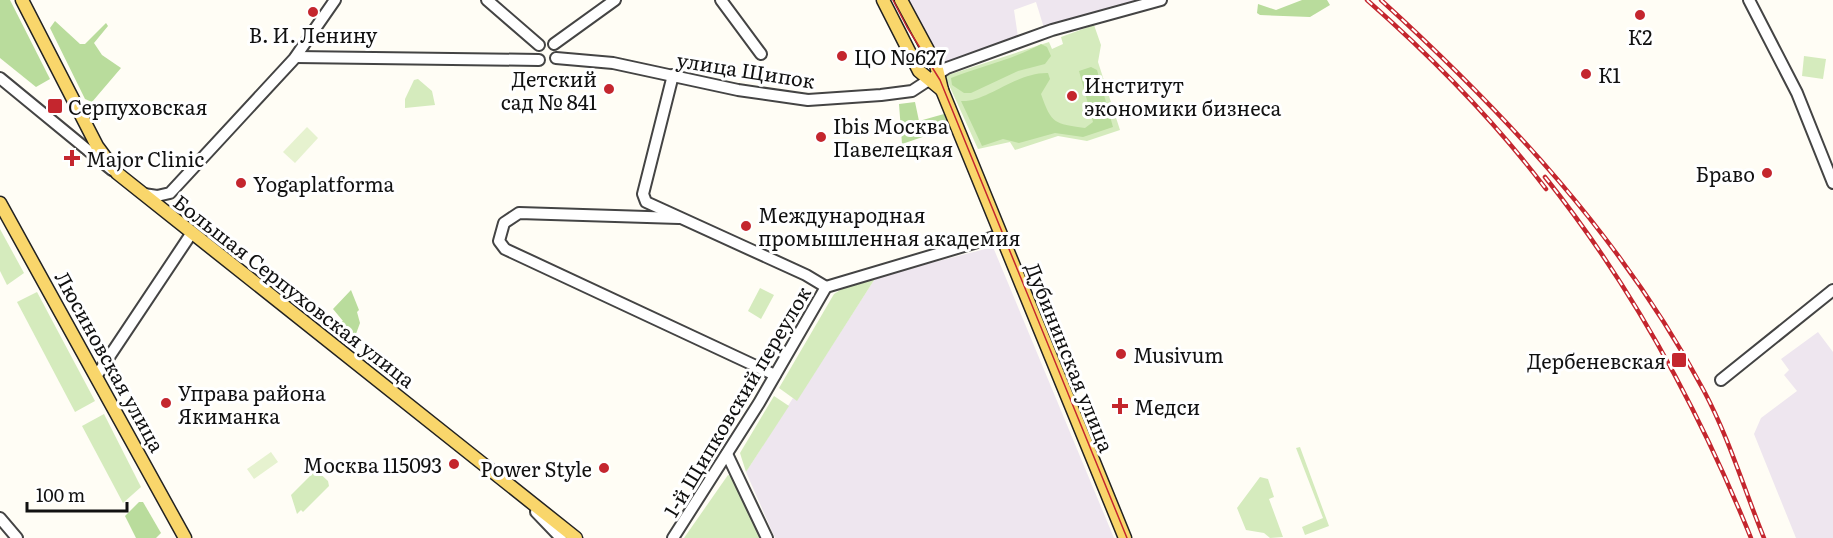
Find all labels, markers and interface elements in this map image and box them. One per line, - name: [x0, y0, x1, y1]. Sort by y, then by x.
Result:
- marker: В. И. Ленину: [306, 5, 320, 19]
- marker: К2: [1633, 8, 1647, 22]
- place label: В. И. Ленину: [249, 19, 378, 49]
- place label: К2: [1628, 21, 1652, 51]
- place label: ЦО №627: [854, 41, 946, 71]
- street label: улица Щипок: [675, 43, 817, 95]
- marker: ЦО №627: [835, 49, 849, 63]
- place label: К1: [1598, 59, 1621, 89]
- place label: Детский сад № 841: [501, 63, 597, 116]
- marker: К1: [1579, 67, 1593, 81]
- place label: Институт экономики бизнеса: [1084, 69, 1282, 122]
- marker: Детский сад № 841: [602, 82, 616, 96]
- marker: Институт экономики бизнеса: [1065, 89, 1079, 103]
- place label: Серпуховская: [68, 91, 207, 121]
- marker: Серпуховская: [46, 97, 64, 115]
- place label: Ibis Москва Павелецкая: [833, 110, 953, 163]
- marker: Ibis Москва Павелецкая: [814, 130, 828, 144]
- place label: Major Clinic: [86, 143, 204, 173]
- marker: Major Clinic: [63, 149, 81, 167]
- place label: Браво: [1696, 158, 1755, 188]
- marker: Браво: [1760, 166, 1774, 180]
- place label: Yogaplatforma: [253, 168, 395, 198]
- marker: Yogaplatforma: [234, 176, 248, 190]
- street label: Большая Серпуховская улица: [168, 186, 422, 394]
- place label: Международная промышленная академия: [758, 199, 1021, 252]
- marker: Международная промышленная академия: [739, 219, 753, 233]
- street label: Дубининская улица: [1019, 258, 1123, 456]
- street label: Люсиновская улица: [49, 265, 173, 457]
- street label: 1-й Щипковский переулок: [655, 280, 817, 522]
- place label: Musivum: [1133, 339, 1224, 369]
- place label: Дербеневская: [1527, 345, 1666, 375]
- marker: Musivum: [1114, 347, 1128, 361]
- marker: Дербеневская: [1670, 351, 1688, 369]
- place label: Управа района Якиманка: [178, 377, 326, 430]
- place label: Медси: [1134, 391, 1200, 421]
- marker: Управа района Якиманка: [159, 396, 173, 410]
- marker: Медси: [1111, 397, 1129, 415]
- place label: Москва 115093: [303, 449, 442, 479]
- place label: Power Style: [480, 453, 592, 483]
- marker: Москва 115093: [447, 457, 461, 471]
- marker: Power Style: [597, 461, 611, 475]
- scale bar: [27, 475, 128, 513]
- text: 100 m: [36, 481, 85, 508]

